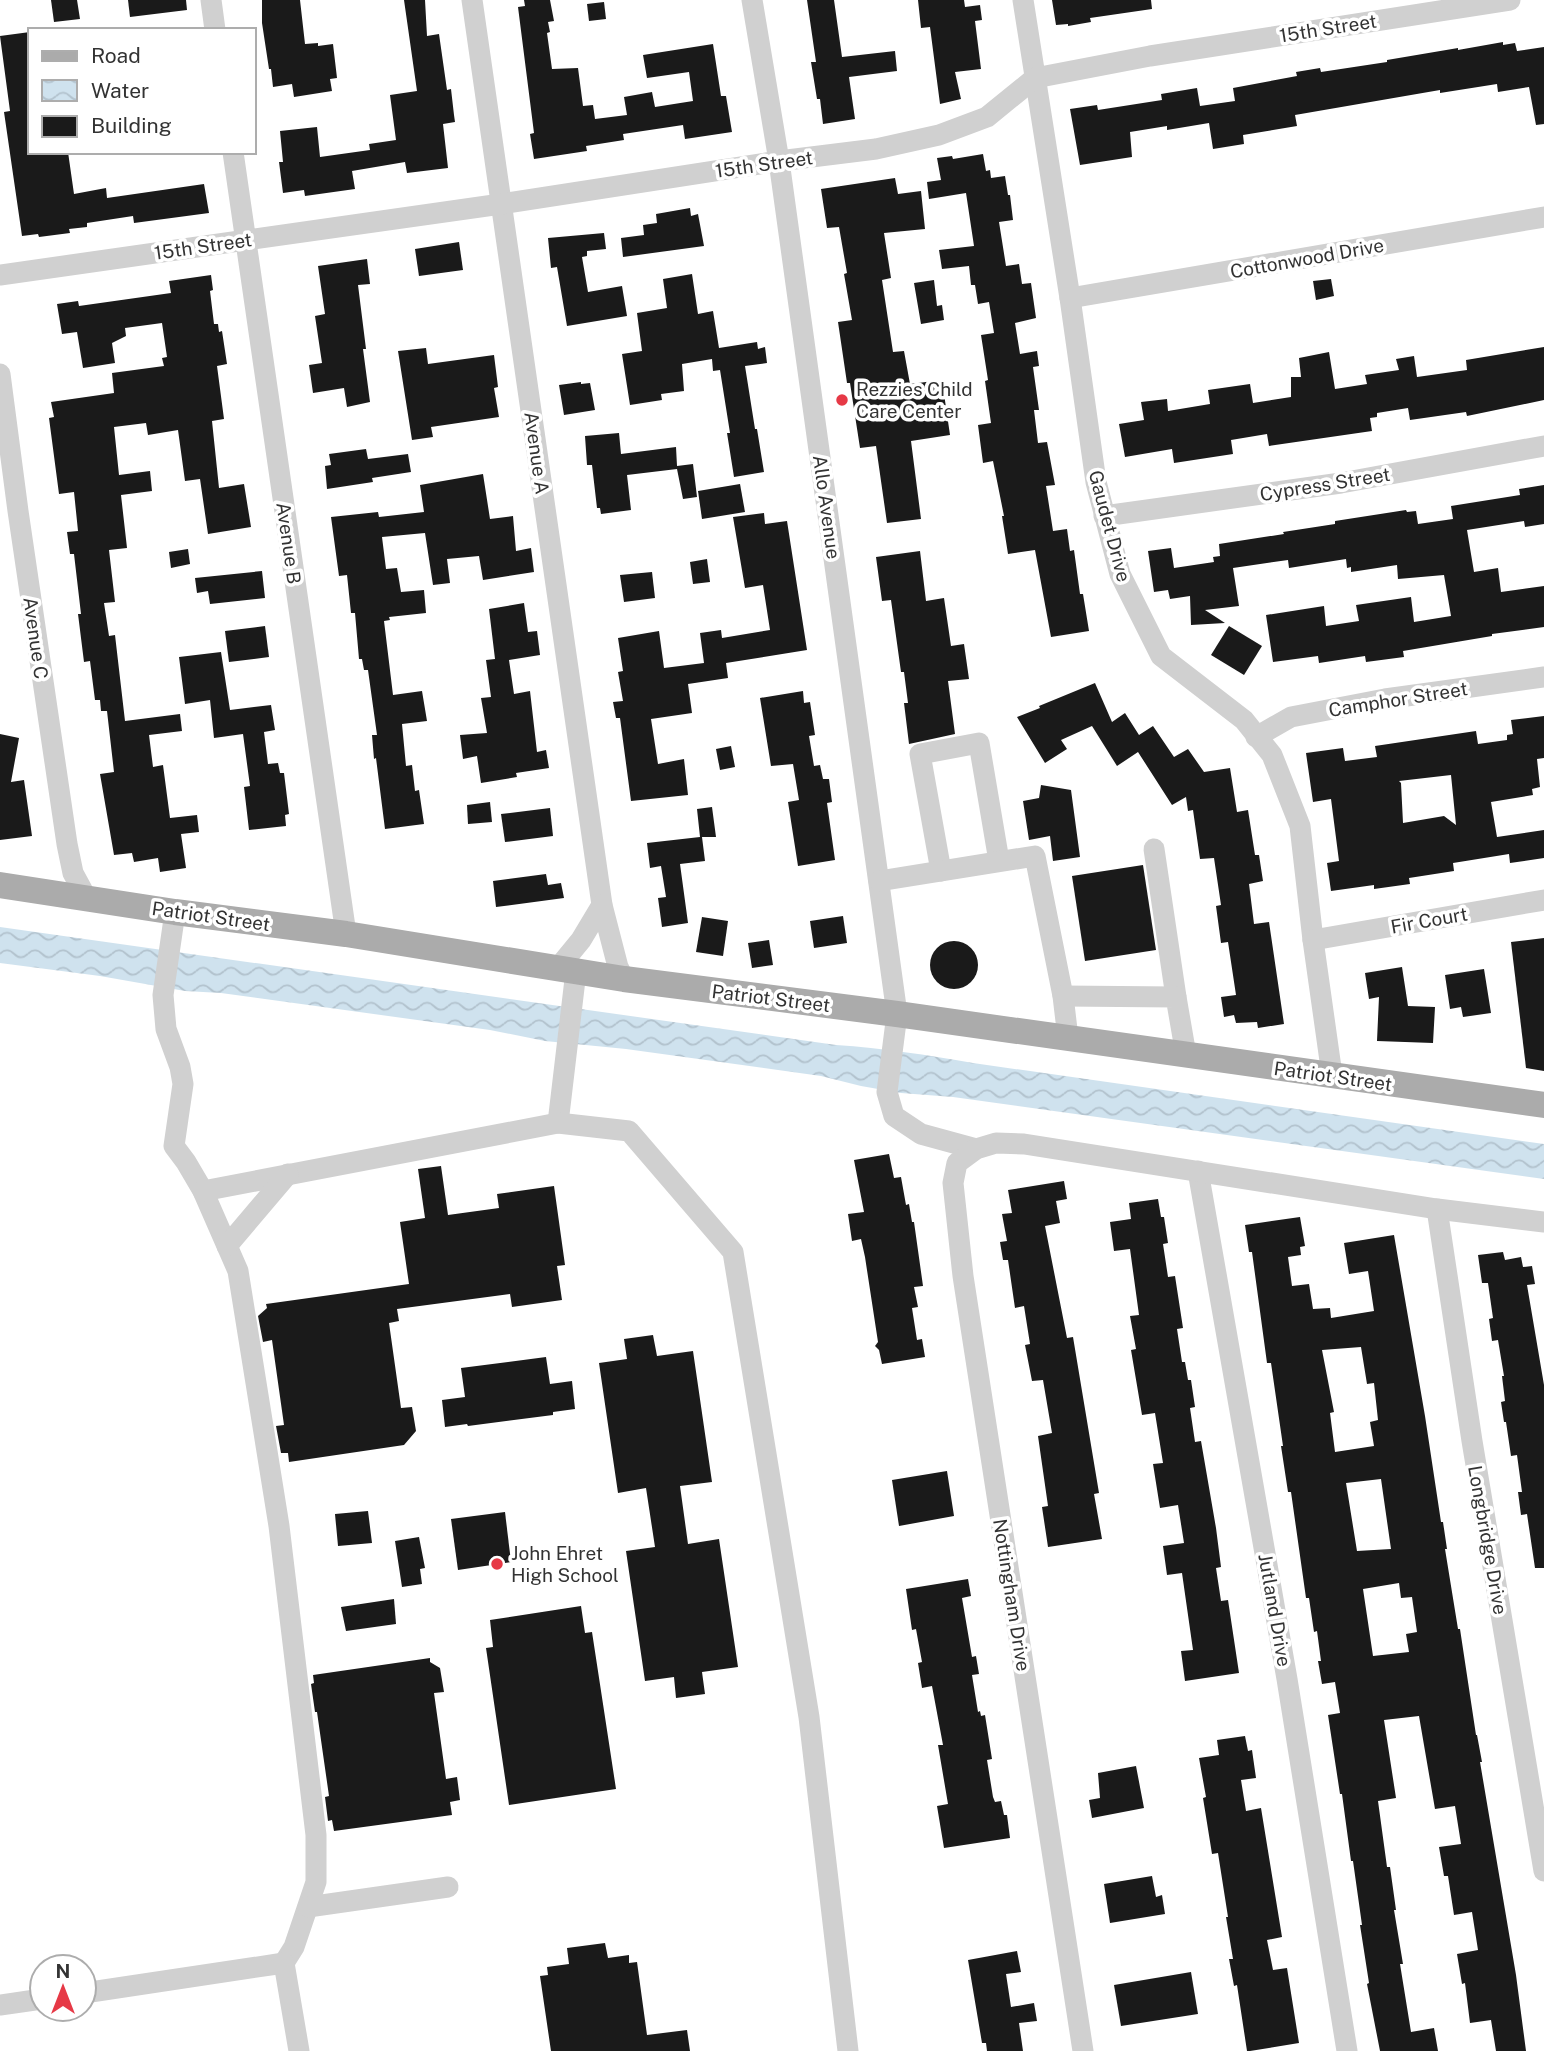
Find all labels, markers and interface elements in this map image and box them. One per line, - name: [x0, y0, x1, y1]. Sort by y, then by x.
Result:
- street label: 15th Street: [1278, 9, 1378, 47]
- legend: [28, 28, 256, 154]
- text: Road: [91, 43, 141, 68]
- text: Water: [91, 78, 149, 103]
- text: Building: [91, 113, 172, 138]
- street label: 15th Street: [714, 146, 814, 182]
- street label: 15th Street: [153, 228, 253, 264]
- street label: Cottonwood Drive: [1228, 234, 1386, 282]
- place label: Rezzies Child Care Center: [856, 378, 973, 422]
- marker: Rezzies Child Care Center: [834, 392, 850, 408]
- street label: Avenue A: [520, 410, 554, 496]
- street label: Allo Avenue: [809, 454, 845, 560]
- street label: Cypress Street: [1258, 463, 1392, 505]
- street label: Gaudet Drive: [1085, 468, 1135, 584]
- street label: Avenue B: [272, 501, 306, 585]
- street label: Avenue C: [19, 595, 53, 681]
- street label: Camphor Street: [1327, 677, 1469, 721]
- street label: Patriot Street: [150, 897, 272, 935]
- street label: Fir Court: [1389, 902, 1469, 938]
- street label: Patriot Street: [710, 980, 832, 1016]
- street label: Patriot Street: [1272, 1057, 1394, 1095]
- street label: Longbridge Drive: [1464, 1464, 1512, 1616]
- street label: Nottingham Drive: [989, 1517, 1035, 1673]
- place label: John Ehret High School: [511, 1542, 619, 1586]
- street label: Jutland Drive: [1254, 1552, 1296, 1668]
- marker: John Ehret High School: [489, 1556, 505, 1572]
- north arrow: [28, 1953, 98, 2023]
- text: N: [56, 1960, 70, 1982]

